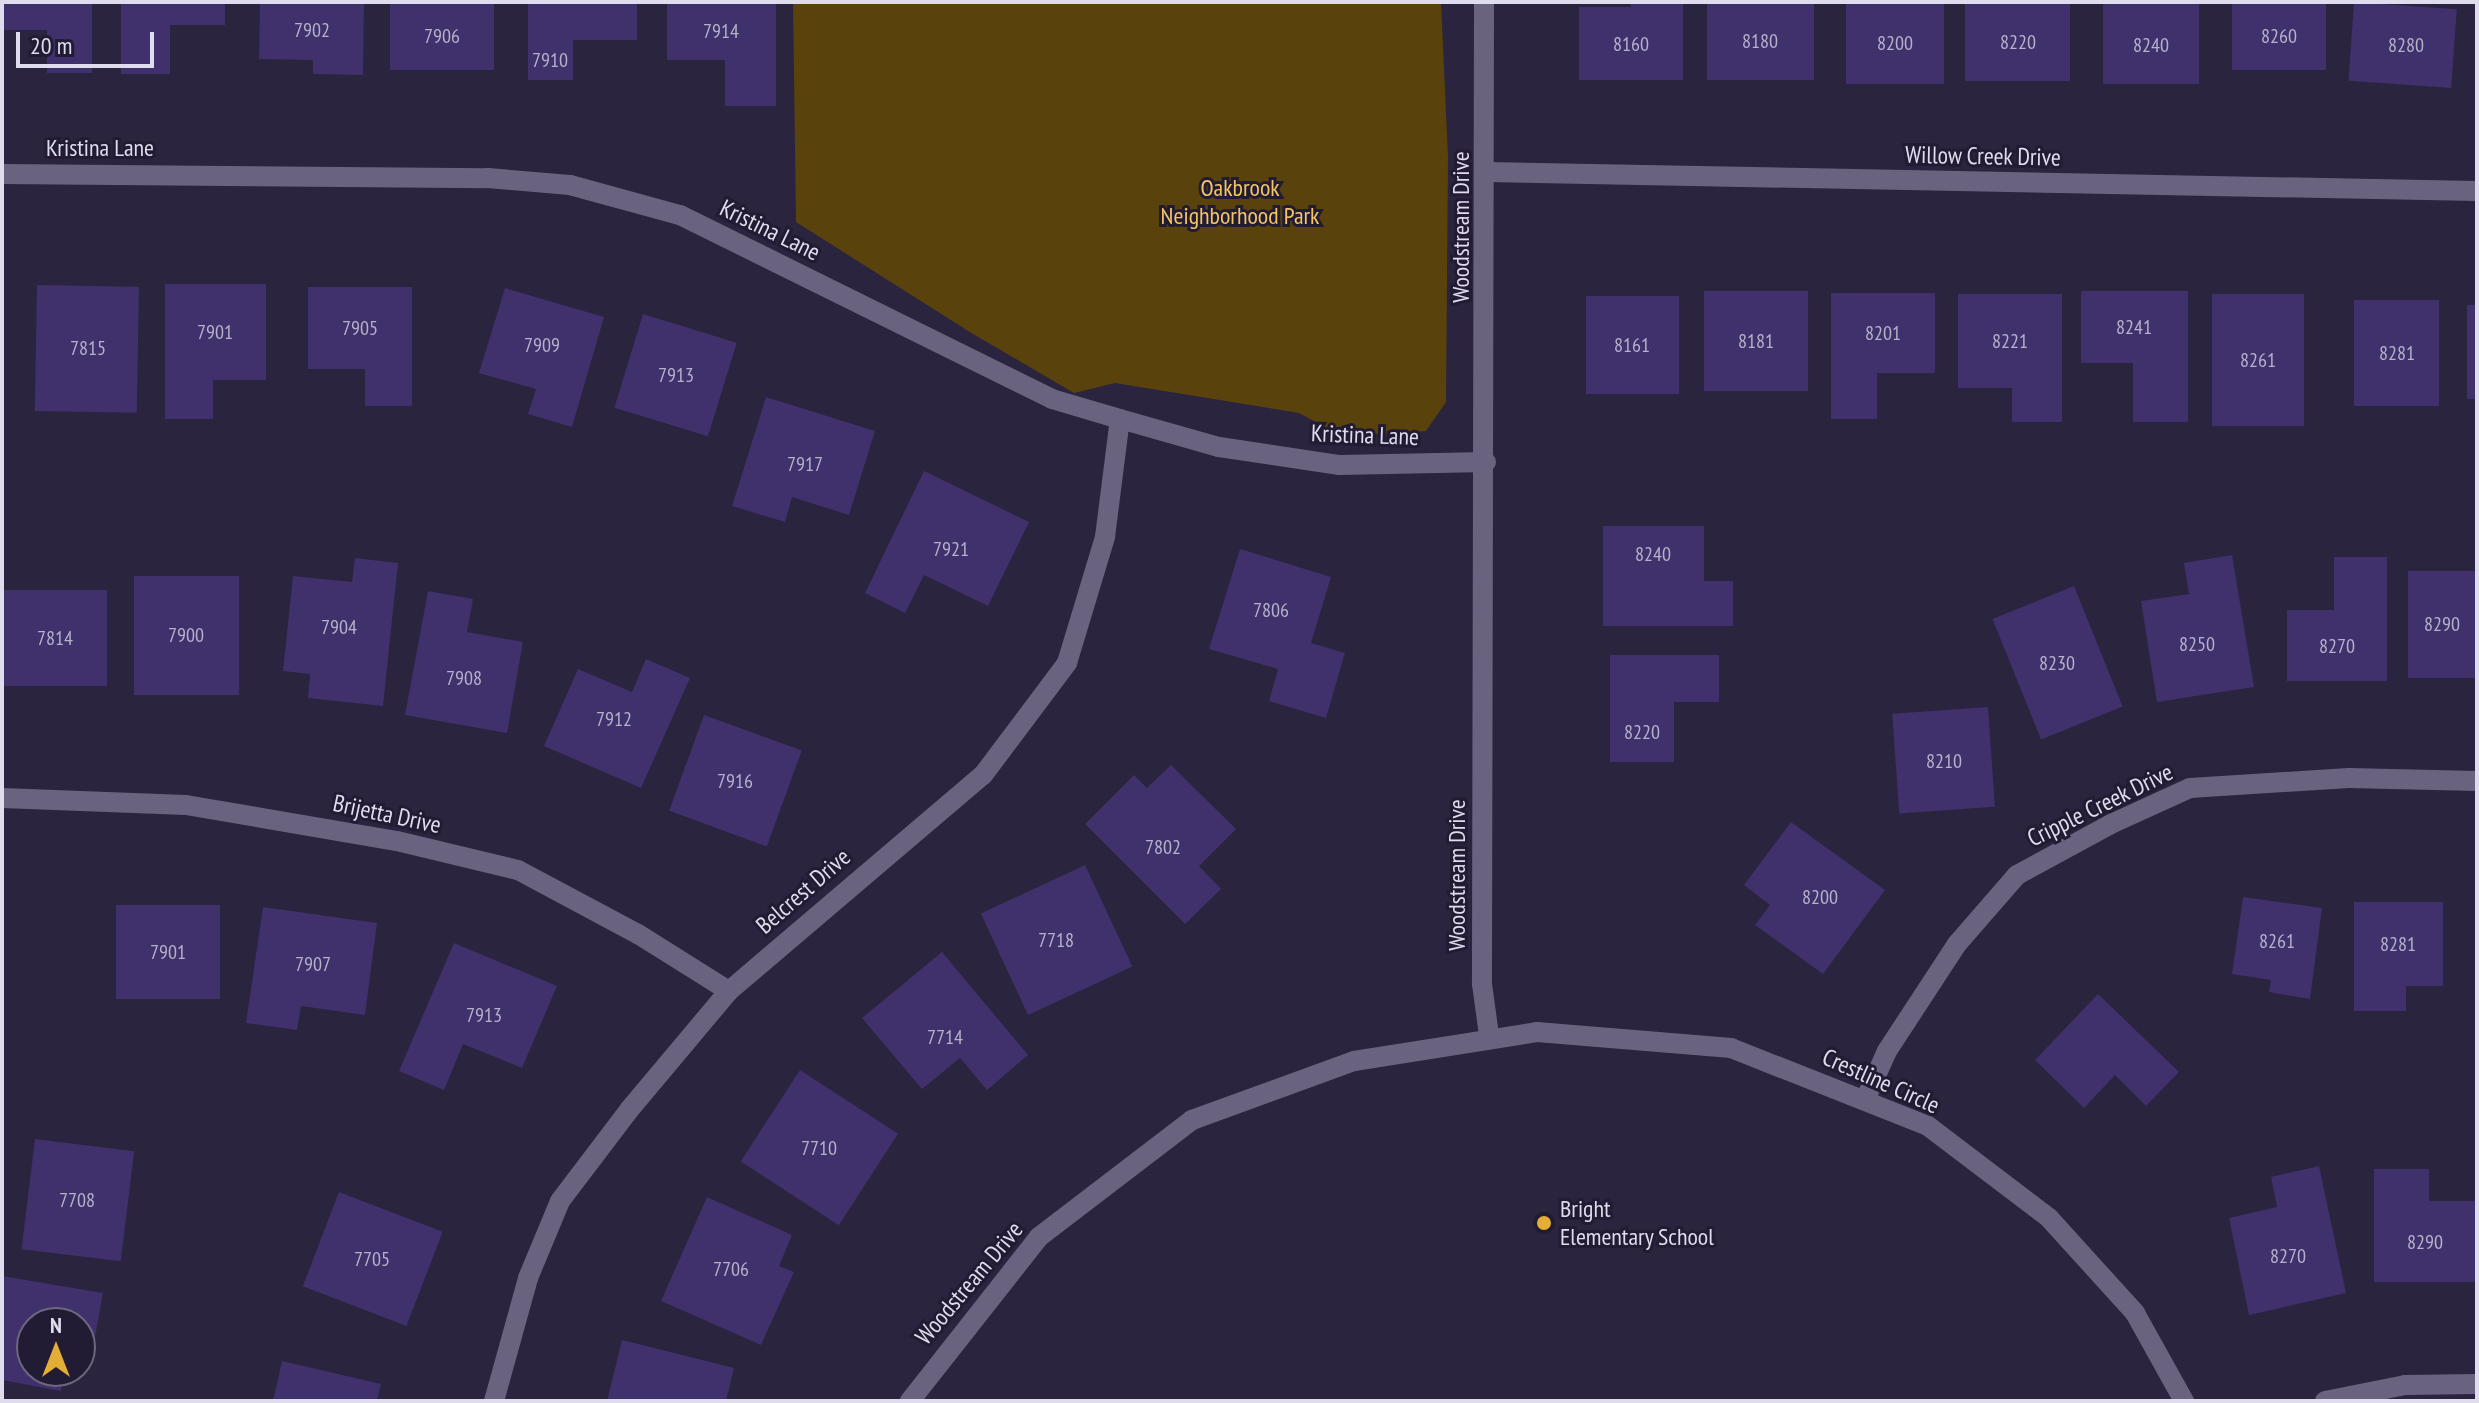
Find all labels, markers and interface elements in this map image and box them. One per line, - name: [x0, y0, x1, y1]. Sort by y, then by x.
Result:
- scale bar: [20, 16, 158, 66]
- house number: 7902: [294, 18, 330, 42]
- house number: 7914: [703, 19, 739, 43]
- house number: 7906: [424, 24, 460, 48]
- house number: 8260: [2261, 24, 2297, 48]
- house number: 8180: [1742, 29, 1778, 53]
- text: 20 m: [30, 30, 72, 61]
- house number: 8220: [2000, 30, 2036, 54]
- house number: 8200: [1877, 31, 1913, 55]
- house number: 8160: [1613, 32, 1649, 56]
- house number: 8240: [2133, 33, 2169, 57]
- house number: 8280: [2388, 33, 2424, 57]
- house number: 7910: [532, 48, 568, 72]
- street label: Kristina Lane: [46, 134, 154, 162]
- street label: Willow Creek Drive: [1904, 140, 2062, 172]
- street label: Woodstream Drive: [1447, 151, 1475, 303]
- park label: Oakbrook Neighborhood Park: [1161, 174, 1319, 230]
- street label: Kristina Lane: [715, 193, 825, 267]
- house number: 8241: [2116, 315, 2152, 339]
- house number: 7905: [342, 316, 378, 340]
- house number: 7901: [197, 320, 233, 344]
- house number: 8201: [1865, 321, 1901, 345]
- house number: 8181: [1738, 329, 1774, 353]
- house number: 8221: [1992, 329, 2028, 353]
- house number: 7909: [524, 333, 560, 357]
- house number: 8161: [1614, 333, 1650, 357]
- house number: 7815: [70, 336, 106, 360]
- house number: 8281: [2379, 341, 2415, 365]
- house number: 8261: [2240, 348, 2276, 372]
- house number: 7913: [658, 363, 694, 387]
- street label: Kristina Lane: [1311, 419, 1419, 451]
- house number: 7917: [787, 452, 823, 476]
- house number: 7921: [933, 537, 969, 561]
- house number: 8240: [1635, 542, 1671, 566]
- house number: 7806: [1253, 598, 1289, 622]
- house number: 8290: [2424, 612, 2460, 636]
- house number: 7904: [321, 615, 357, 639]
- house number: 7900: [168, 623, 204, 647]
- house number: 7814: [37, 626, 73, 650]
- house number: 8250: [2179, 632, 2215, 656]
- house number: 8270: [2319, 634, 2355, 658]
- house number: 8230: [2039, 651, 2075, 675]
- house number: 7908: [446, 666, 482, 690]
- house number: 7912: [596, 707, 632, 731]
- house number: 8220: [1624, 720, 1660, 744]
- house number: 8210: [1926, 749, 1962, 773]
- street label: Cripple Creek Drive: [2022, 757, 2178, 853]
- house number: 7916: [717, 769, 753, 793]
- street label: Brijetta Drive: [330, 789, 444, 839]
- street label: Woodstream Drive: [1443, 799, 1471, 951]
- house number: 7802: [1145, 835, 1181, 859]
- street label: Belcrest Drive: [750, 842, 856, 940]
- house number: 8200: [1802, 885, 1838, 909]
- house number: 7718: [1038, 928, 1074, 952]
- house number: 8261: [2259, 929, 2295, 953]
- house number: 8281: [2380, 932, 2416, 956]
- house number: 7901: [150, 940, 186, 964]
- house number: 7907: [295, 952, 331, 976]
- house number: 7913: [466, 1003, 502, 1027]
- house number: 7714: [927, 1025, 963, 1049]
- street label: Crestline Circle: [1818, 1042, 1944, 1120]
- house number: 7710: [801, 1136, 837, 1160]
- house number: 7708: [59, 1188, 95, 1212]
- place label: Bright Elementary School: [1560, 1195, 1714, 1251]
- marker: Bright Elementary School: [1535, 1214, 1553, 1232]
- street label: Woodstream Drive: [909, 1216, 1029, 1350]
- house number: 8290: [2407, 1230, 2443, 1254]
- house number: 8270: [2270, 1244, 2306, 1268]
- house number: 7705: [354, 1247, 390, 1271]
- house number: 7706: [713, 1257, 749, 1281]
- north arrow: [16, 1307, 96, 1387]
- text: N: [50, 1311, 62, 1339]

